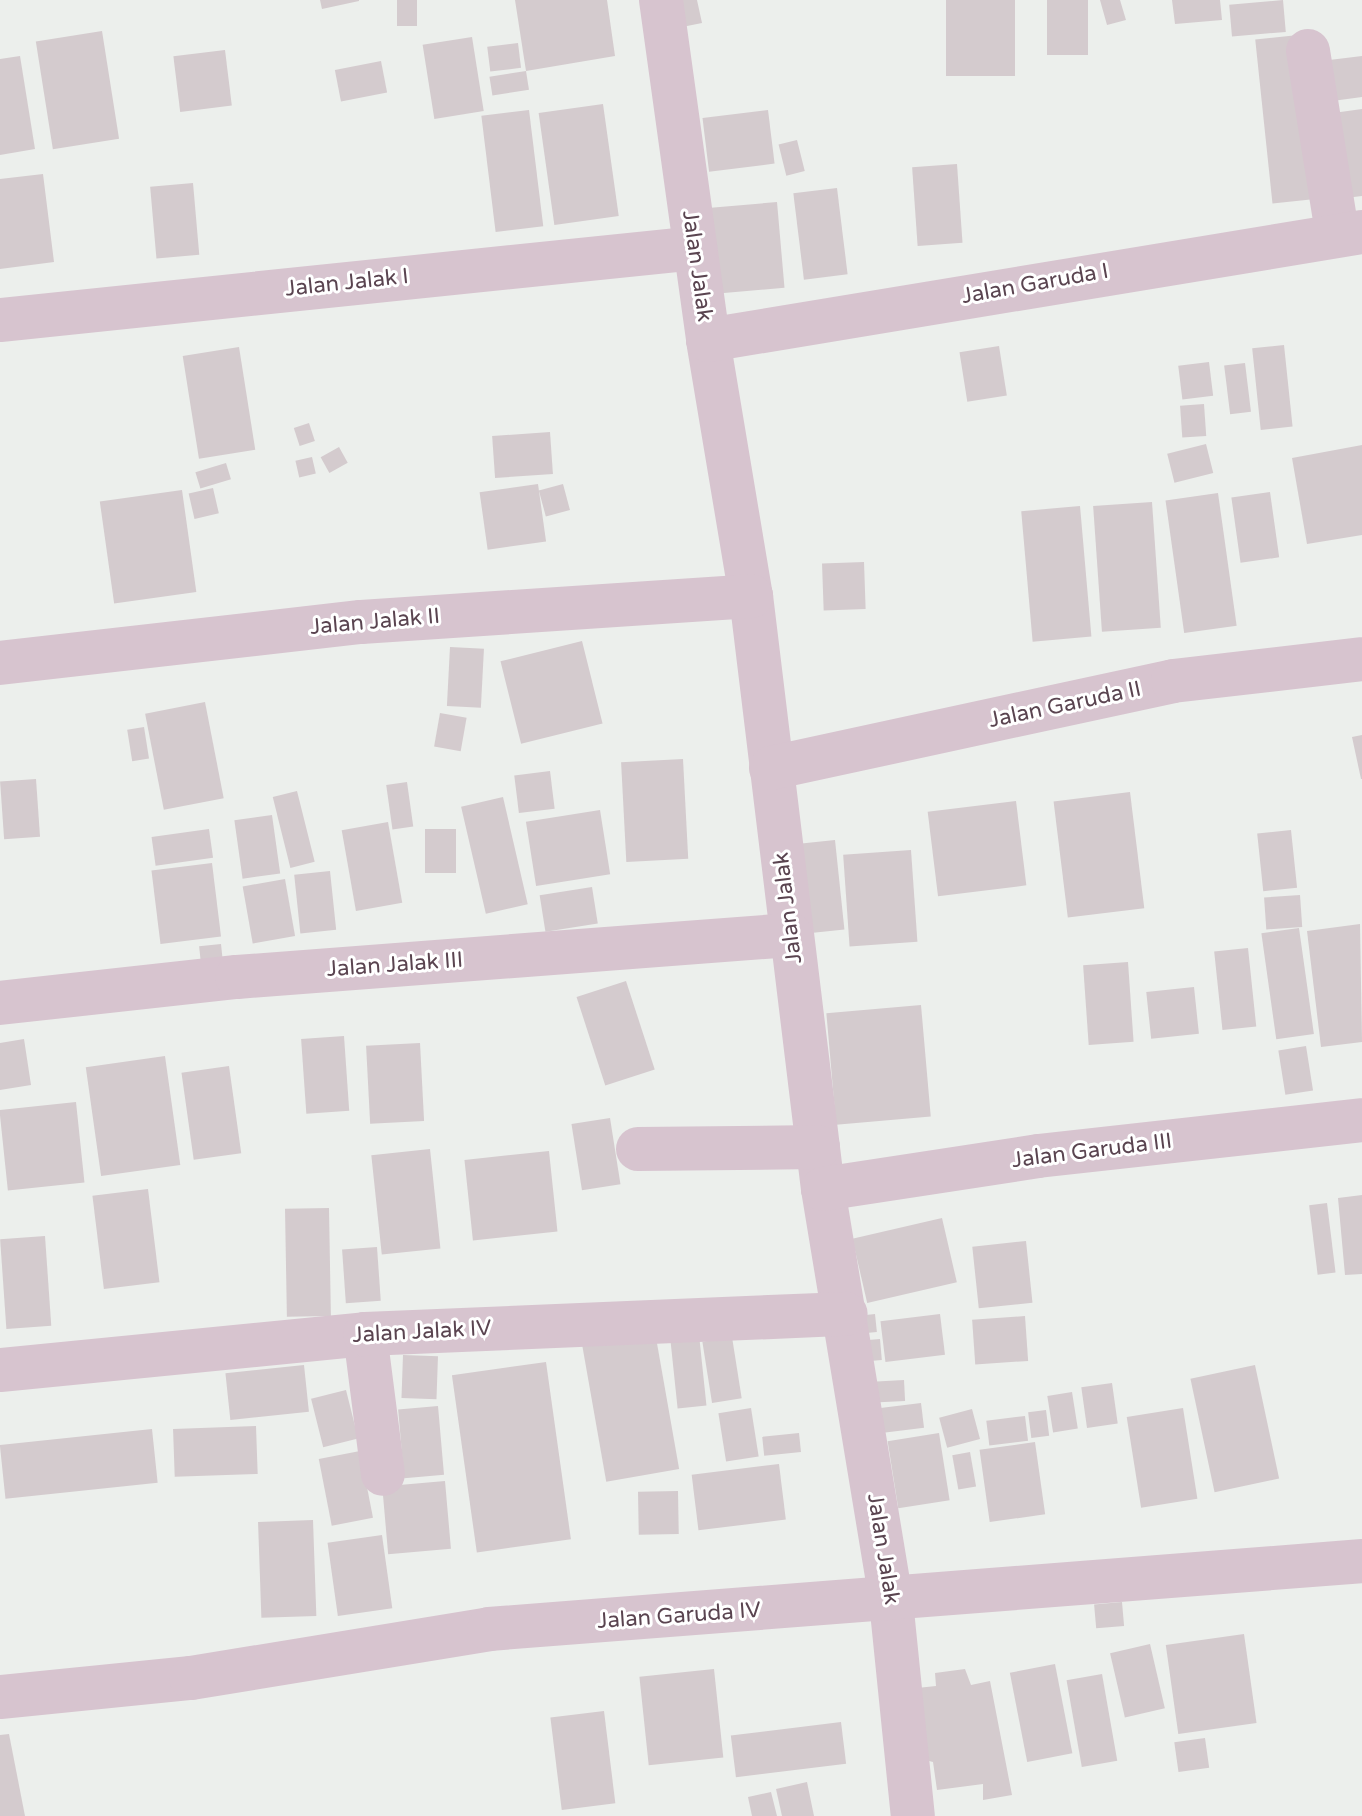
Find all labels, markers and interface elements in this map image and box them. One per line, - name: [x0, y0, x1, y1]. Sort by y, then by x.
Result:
- street label: Jalan Jalak: [676, 209, 718, 323]
- street label: Jalan Garuda I: [960, 258, 1110, 310]
- street label: Jalan Jalak I: [284, 263, 410, 303]
- street label: Jalan Jalak II: [309, 603, 441, 641]
- street label: Jalan Garuda II: [986, 676, 1144, 734]
- street label: Jalan Jalak: [768, 851, 808, 965]
- street label: Jalan Jalak III: [326, 947, 464, 983]
- street label: Jalan Garuda III: [1010, 1128, 1174, 1174]
- street label: Jalan Jalak IV: [352, 1315, 492, 1349]
- street label: Jalan Jalak: [861, 1492, 905, 1606]
- street label: Jalan Garuda IV: [596, 1597, 762, 1635]

